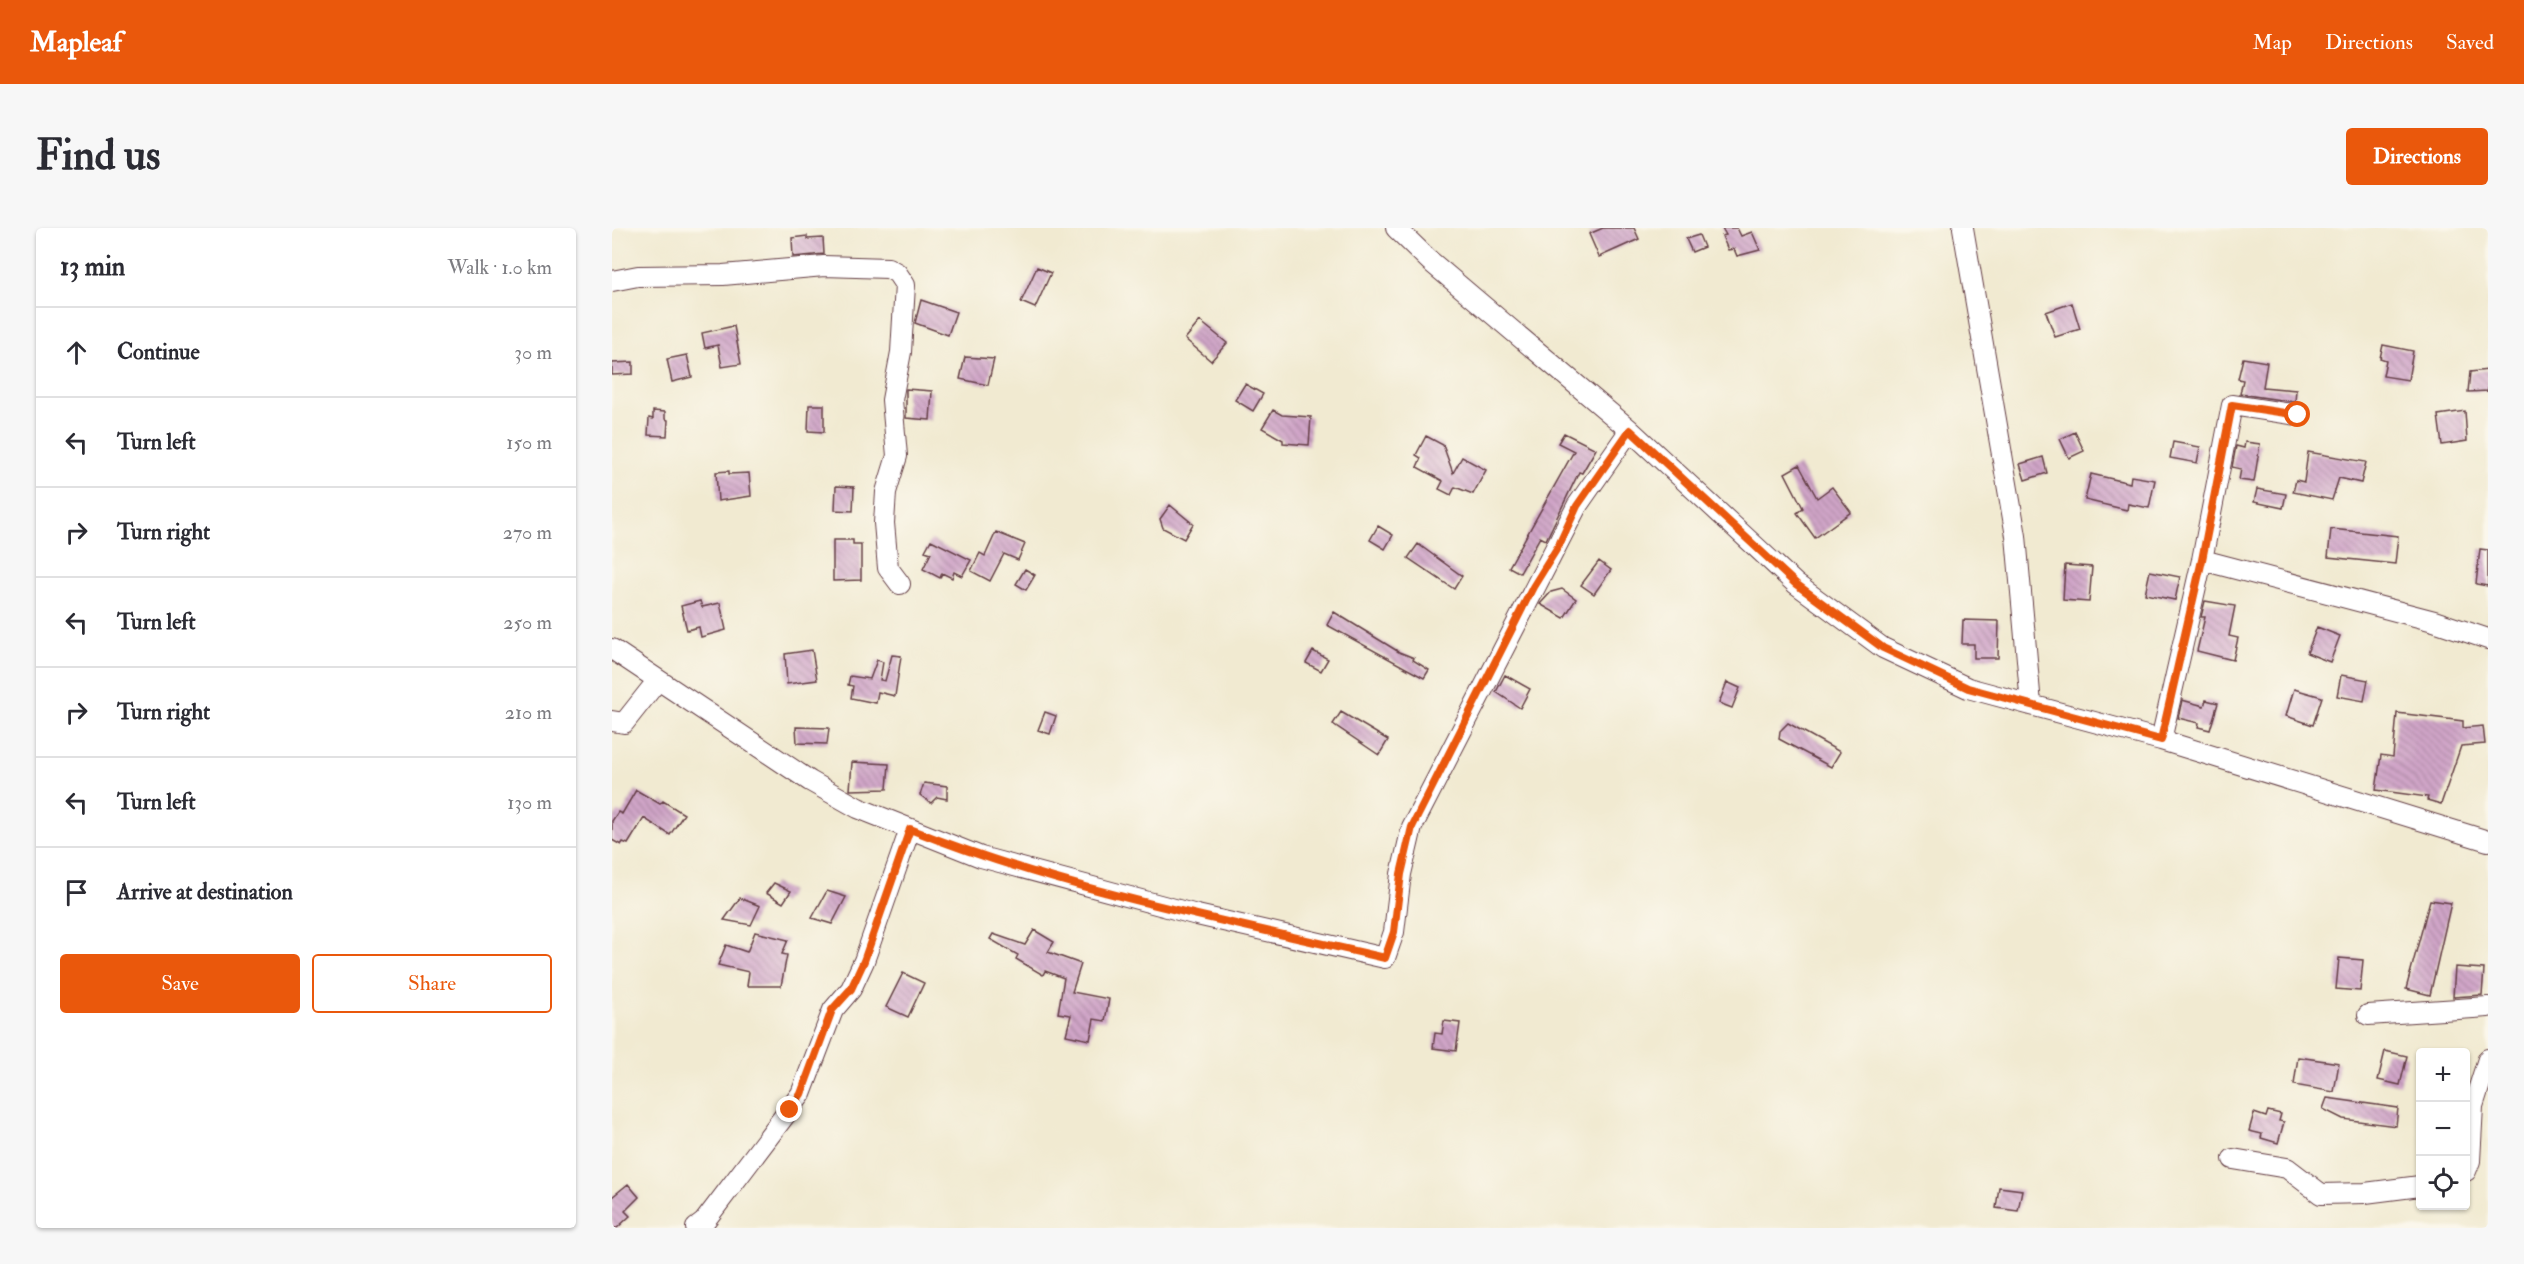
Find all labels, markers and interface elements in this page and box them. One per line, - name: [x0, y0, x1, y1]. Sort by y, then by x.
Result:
- text: Mapleaf: [30, 25, 122, 60]
- text: Map: [2252, 29, 2292, 56]
- text: Directions: [2325, 29, 2413, 56]
- text: Saved: [2446, 29, 2494, 56]
- button: Directions: [2346, 128, 2488, 185]
- text: Find us: [36, 130, 160, 182]
- text: 13 min: [60, 251, 125, 283]
- text: Walk · 1.0 km: [448, 255, 552, 280]
- icon: ahead: [60, 336, 93, 369]
- text: Continue: [117, 338, 200, 366]
- text: 30 m: [514, 340, 552, 365]
- route start: [2284, 401, 2310, 427]
- icon: left: [60, 426, 93, 459]
- text: Turn left: [117, 428, 196, 456]
- text: 150 m: [506, 430, 552, 455]
- icon: right: [60, 516, 93, 549]
- text: Turn right: [117, 518, 210, 546]
- text: 270 m: [503, 520, 552, 545]
- icon: left: [60, 606, 93, 639]
- text: Turn left: [117, 608, 196, 636]
- text: 250 m: [503, 610, 552, 635]
- icon: right: [60, 696, 93, 729]
- text: Turn right: [117, 698, 210, 726]
- text: 210 m: [505, 700, 552, 725]
- icon: left: [60, 786, 93, 819]
- text: Turn left: [117, 788, 196, 816]
- text: 130 m: [507, 790, 552, 815]
- icon: arrive: [60, 876, 93, 909]
- text: Arrive at destination: [117, 878, 293, 906]
- button: Save: [60, 954, 300, 1013]
- button: Share: [312, 954, 552, 1013]
- map controls: [2416, 1048, 2470, 1210]
- button: +: [2416, 1048, 2470, 1102]
- route end: [776, 1096, 802, 1122]
- button: −: [2416, 1102, 2470, 1156]
- button: locate: [2416, 1156, 2470, 1210]

